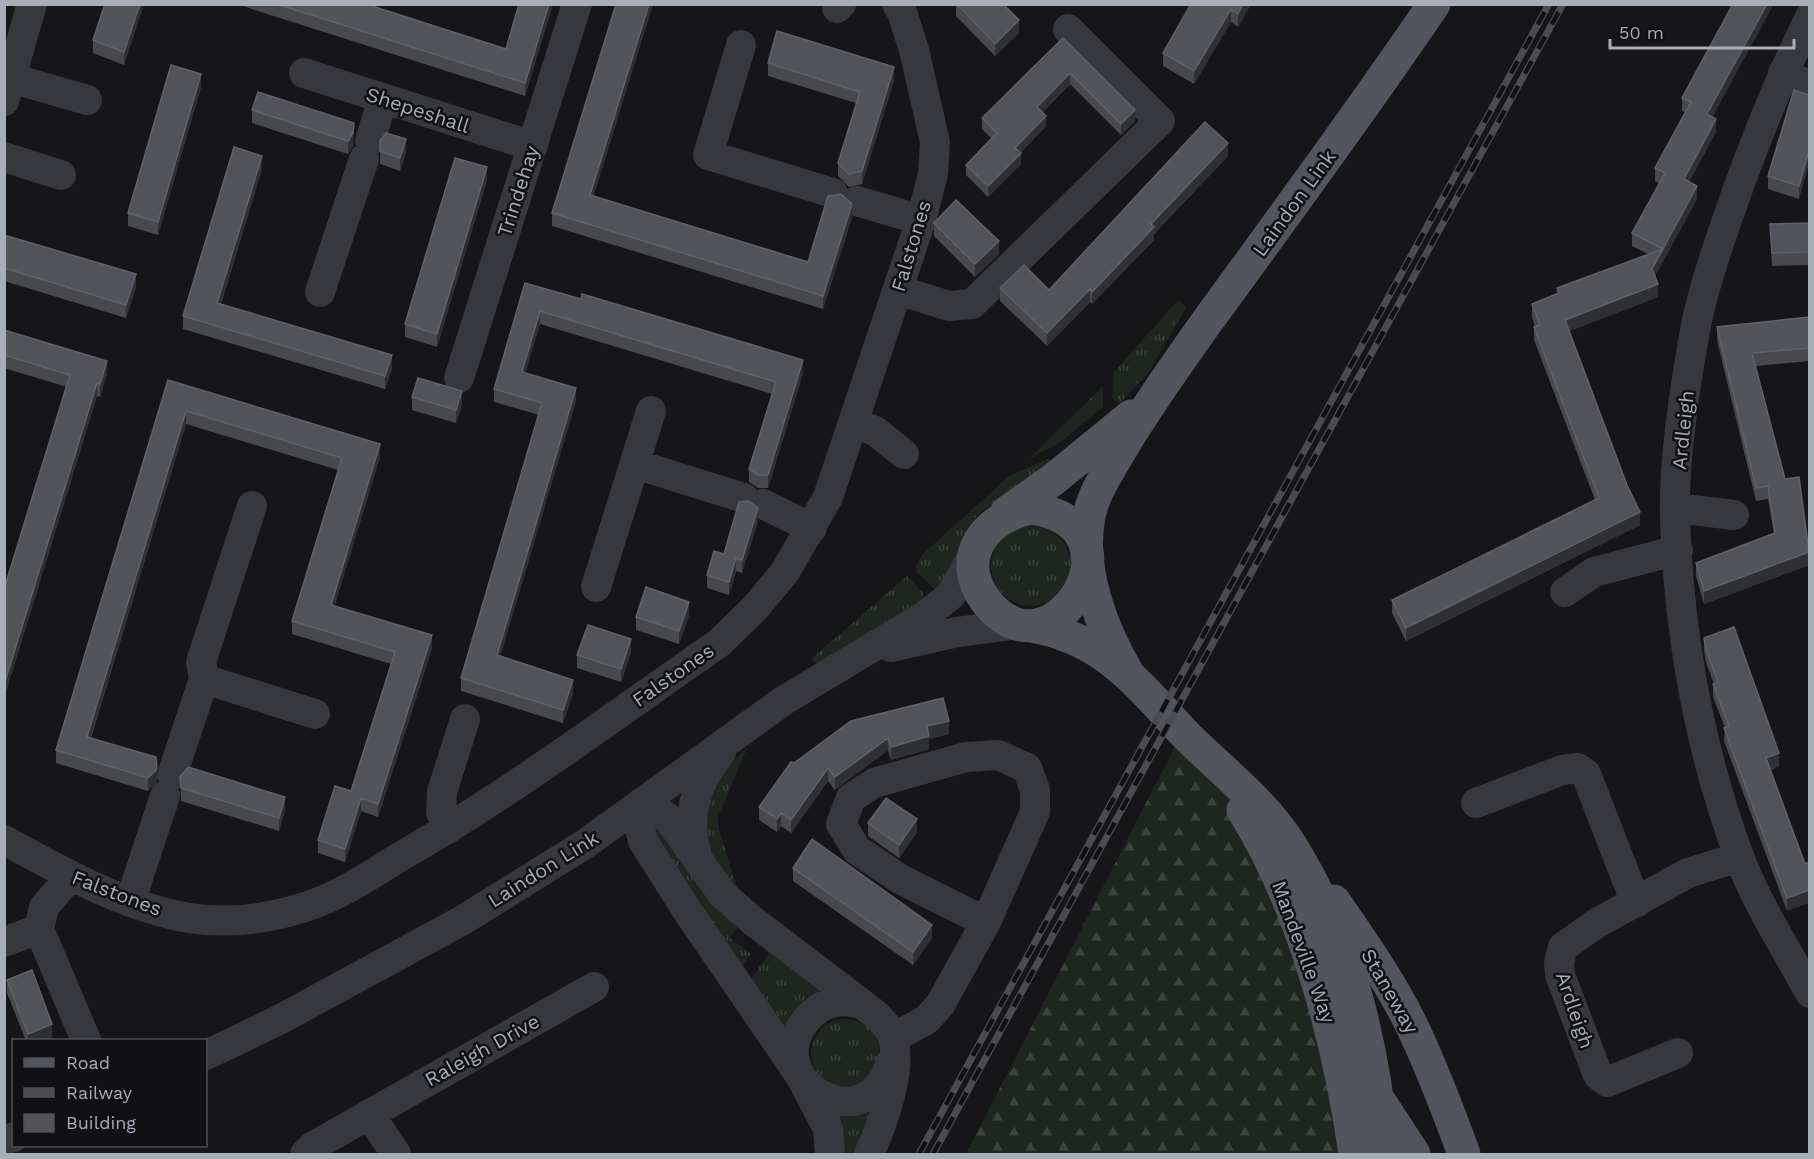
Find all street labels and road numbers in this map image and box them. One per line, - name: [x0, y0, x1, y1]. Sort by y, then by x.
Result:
- street label: Shepeshall: [363, 82, 473, 138]
- street label: Trindehay: [492, 142, 544, 239]
- street label: Laindon Link: [1247, 145, 1341, 261]
- street label: Falstones: [886, 198, 936, 294]
- street label: Ardleigh: [1667, 389, 1699, 471]
- street label: Falstones: [628, 638, 718, 712]
- street label: Laindon Link: [483, 826, 603, 912]
- street label: Falstones: [69, 865, 165, 921]
- street label: Mandeville Way: [1267, 878, 1341, 1027]
- street label: Staneway: [1356, 944, 1424, 1038]
- street label: Ardleigh: [1551, 968, 1599, 1052]
- street label: Raleigh Drive: [421, 1009, 543, 1091]

